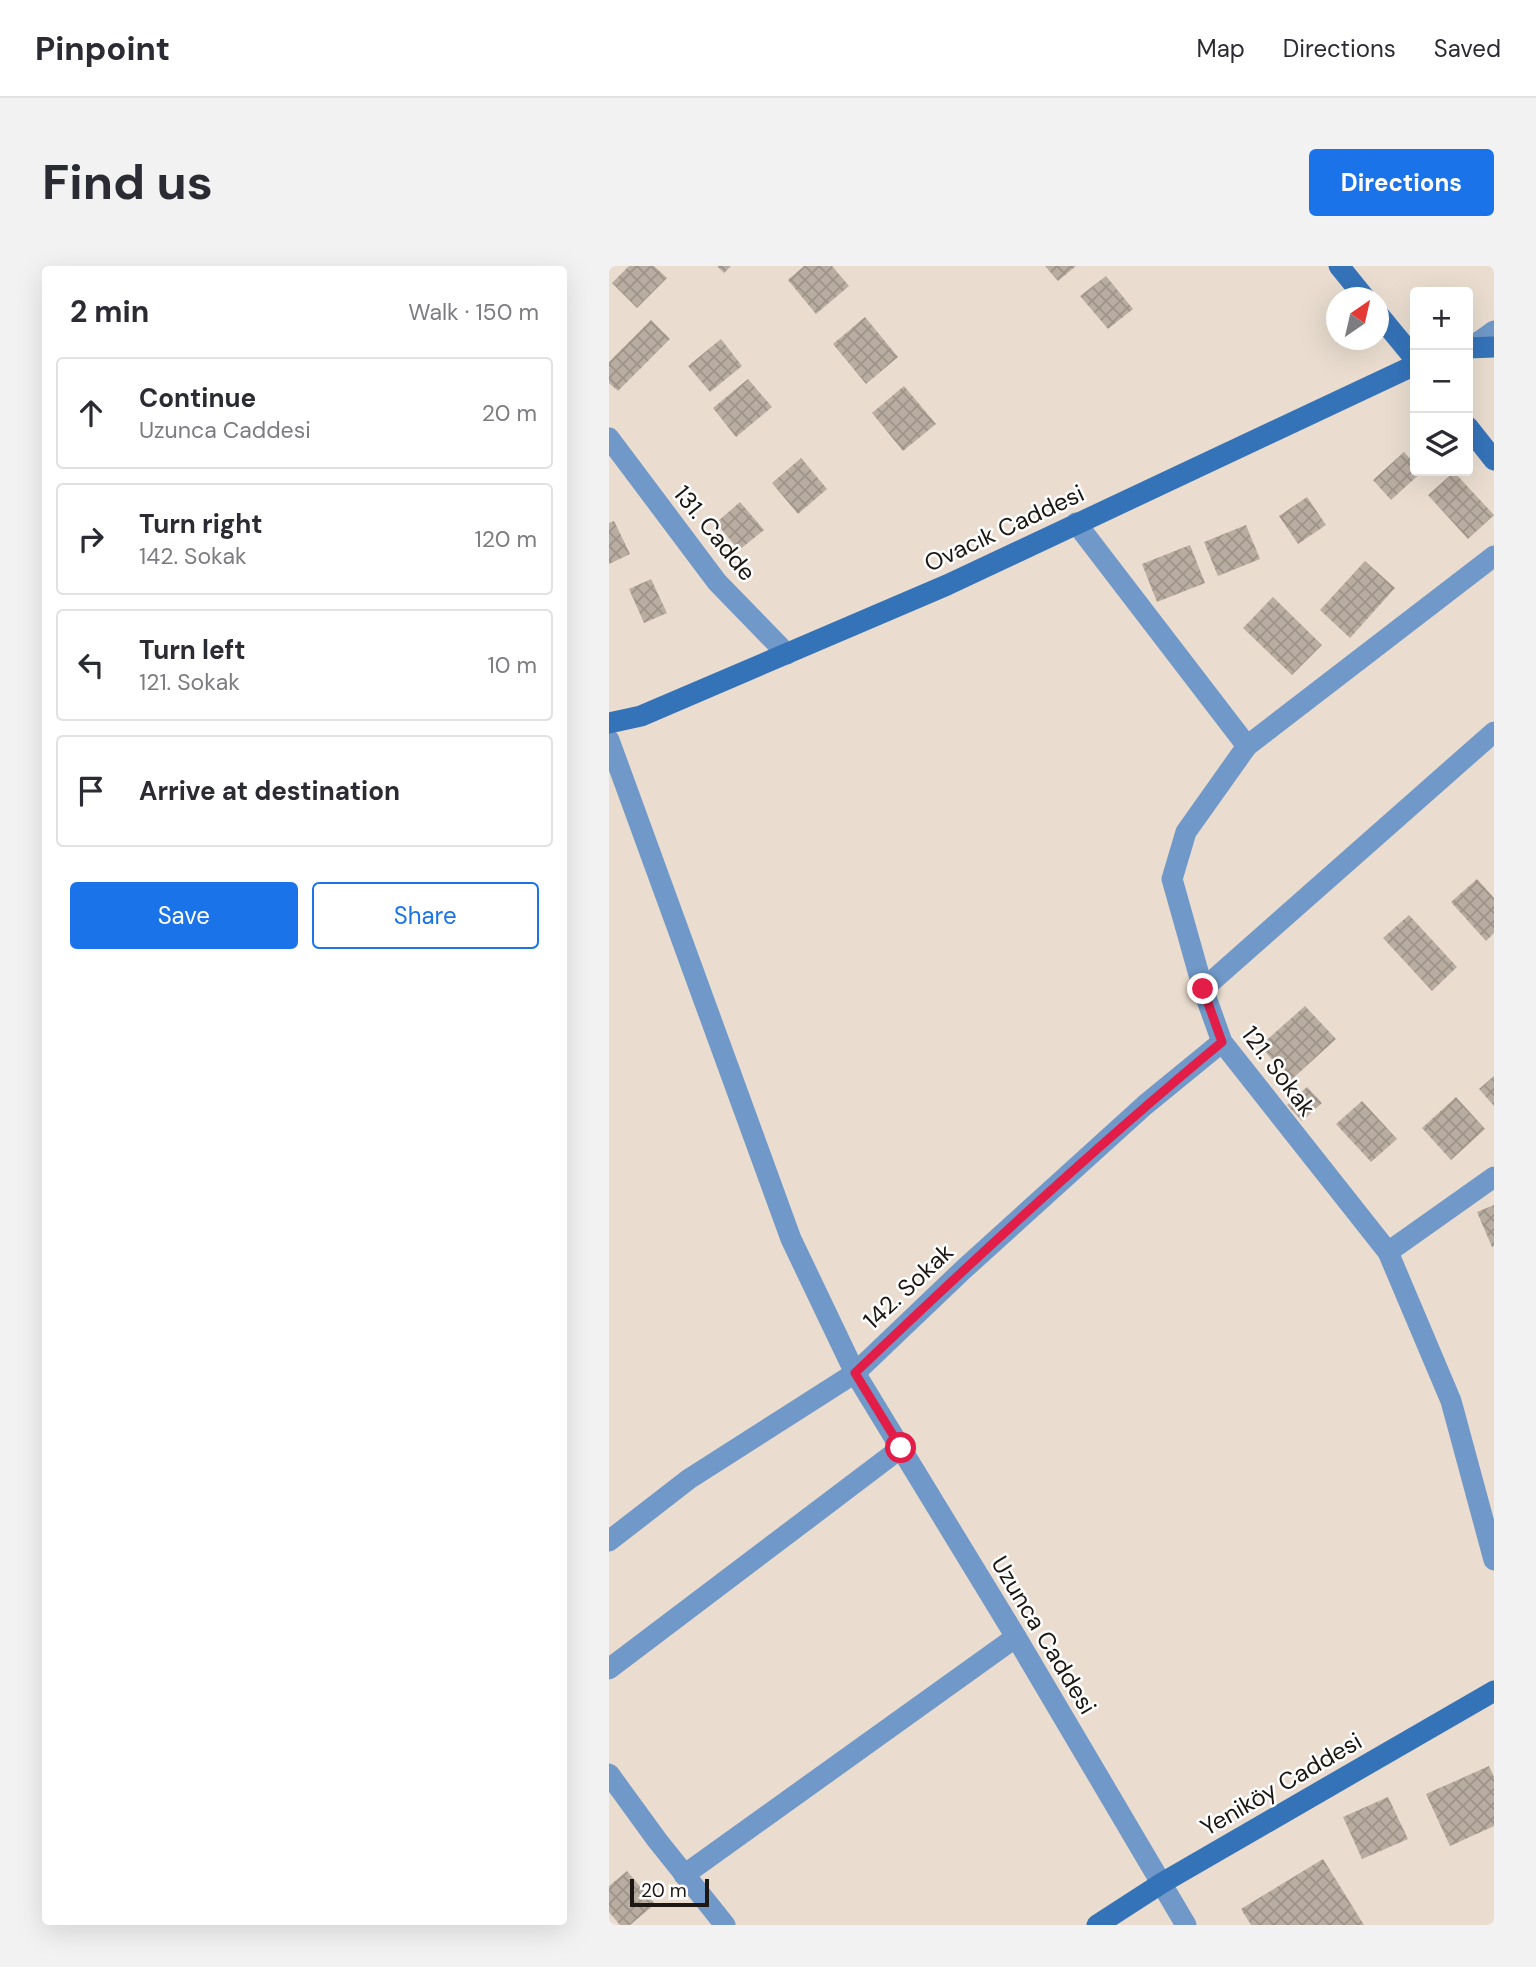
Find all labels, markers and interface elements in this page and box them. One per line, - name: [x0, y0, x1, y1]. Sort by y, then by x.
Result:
- text: Pinpoint: [35, 27, 170, 70]
- text: Map: [1197, 33, 1245, 64]
- text: Directions: [1283, 33, 1396, 64]
- text: Saved: [1434, 33, 1501, 64]
- button: Directions: [1309, 149, 1494, 216]
- text: Find us: [42, 150, 213, 214]
- north arrow: [1326, 287, 1389, 350]
- map controls: [1410, 287, 1473, 476]
- button: +: [1410, 287, 1473, 350]
- text: 2 min: [70, 292, 149, 331]
- text: Walk · 150 m: [408, 297, 539, 327]
- button: −: [1410, 350, 1473, 413]
- text: Continue: [139, 381, 256, 415]
- icon: ahead: [72, 394, 110, 432]
- text: 20 m: [482, 398, 537, 428]
- button: layers: [1410, 413, 1473, 476]
- text: Uzunca Caddesi: [139, 415, 311, 445]
- street label: Ovacık Caddesi: [919, 477, 1089, 579]
- street label: 131. Cadde: [667, 479, 763, 587]
- text: Turn right: [139, 507, 263, 541]
- icon: right: [72, 520, 110, 558]
- text: 120 m: [474, 524, 537, 554]
- text: 142. Sokak: [139, 541, 247, 571]
- text: Turn left: [139, 633, 246, 667]
- icon: left: [72, 646, 110, 684]
- text: 10 m: [487, 650, 537, 680]
- text: 121. Sokak: [139, 667, 240, 697]
- icon: arrive: [72, 772, 110, 810]
- text: Arrive at destination: [139, 774, 400, 808]
- button: Save: [70, 882, 298, 949]
- button: Share: [312, 882, 539, 949]
- route end: [1187, 973, 1218, 1004]
- street label: 121. Sokak: [1235, 1020, 1323, 1122]
- street label: 142. Sokak: [856, 1236, 960, 1336]
- route start: [885, 1432, 916, 1463]
- street label: Uzunca Caddesi: [985, 1550, 1103, 1720]
- street label: Yeniköy Caddesi: [1195, 1725, 1367, 1843]
- scale bar: [630, 1876, 709, 1908]
- text: 20 m: [641, 1878, 687, 1903]

